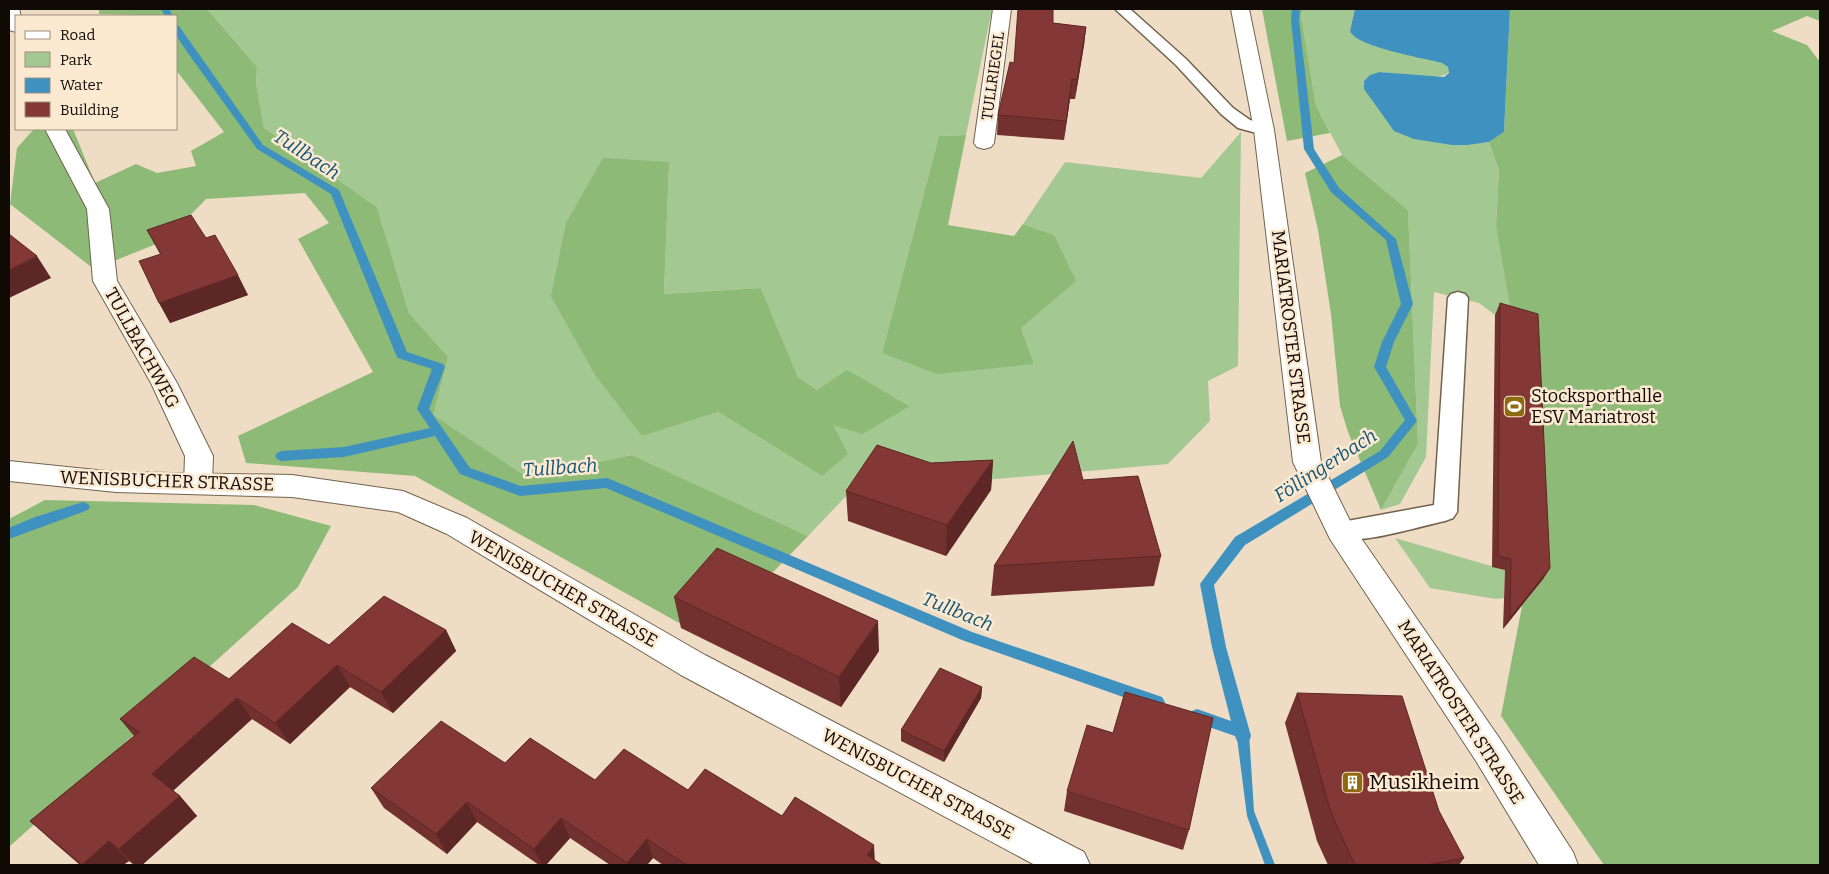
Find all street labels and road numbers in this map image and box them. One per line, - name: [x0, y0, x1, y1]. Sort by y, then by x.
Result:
- street label: TULLRIEGEL: [978, 31, 1008, 121]
- street label: MARIATROSTER STRASSE: [1267, 229, 1315, 445]
- street label: TULLBACHWEG: [100, 284, 184, 412]
- street label: WENISBUCHER STRASSE: [59, 466, 275, 496]
- street label: WENISBUCHER STRASSE: [465, 526, 661, 652]
- street label: MARIATROSTER STRASSE: [1393, 616, 1529, 808]
- street label: WENISBUCHER STRASSE: [818, 724, 1018, 844]

